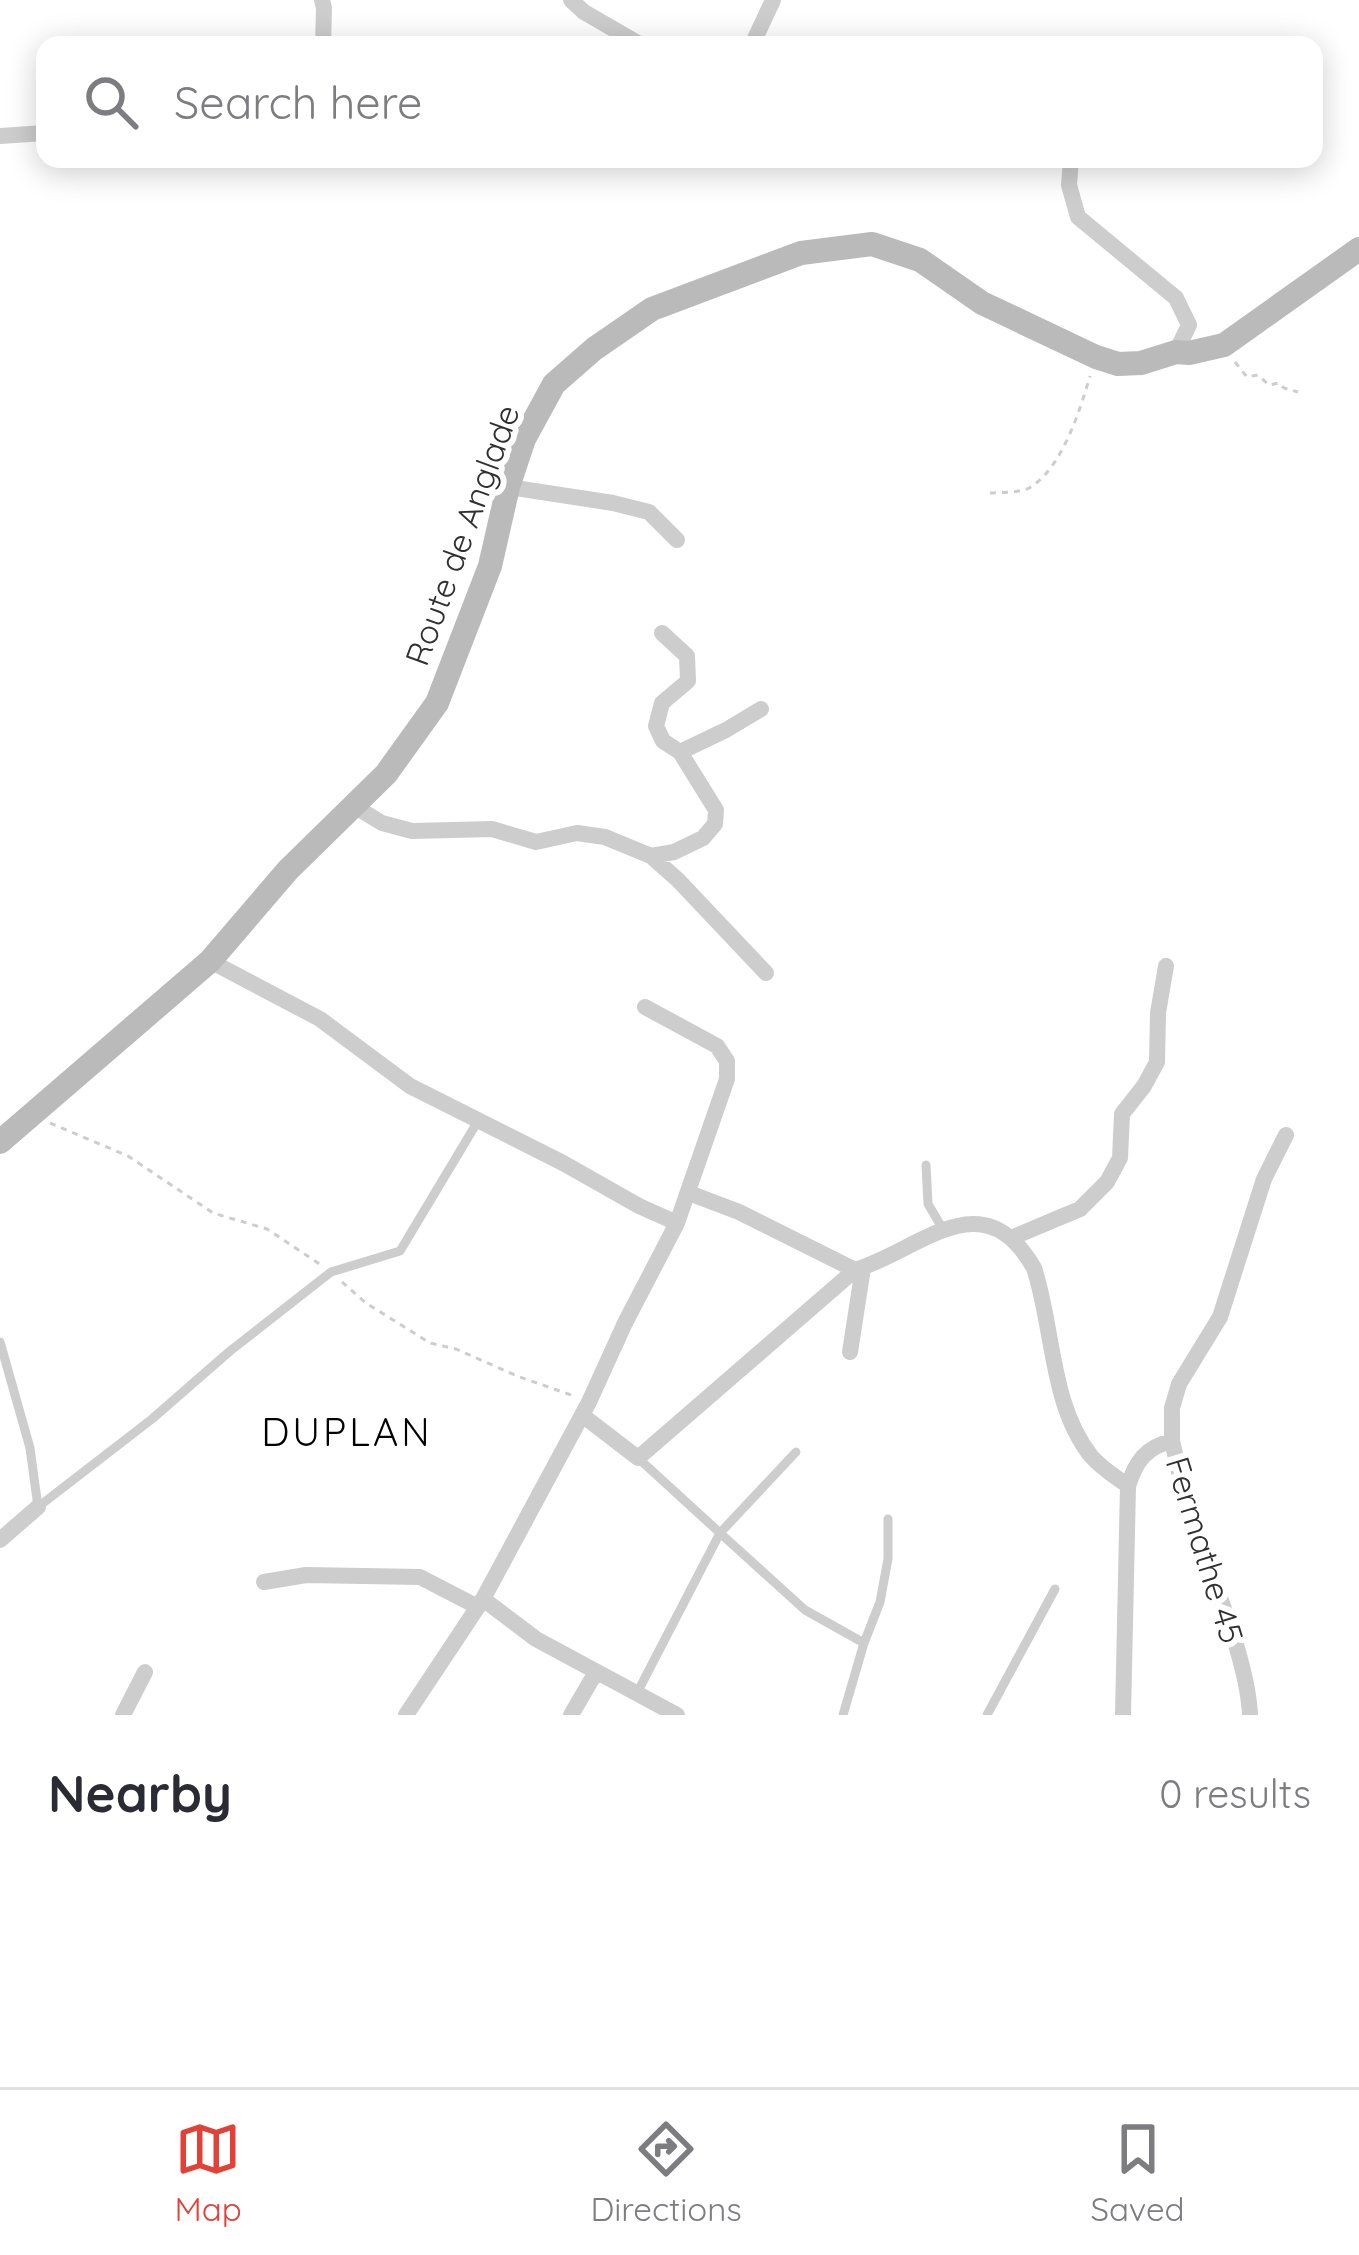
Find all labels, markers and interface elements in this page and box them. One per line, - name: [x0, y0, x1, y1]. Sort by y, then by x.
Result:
- search box: [36, 36, 1323, 168]
- icon: search: [78, 69, 144, 135]
- text: Search here: [174, 74, 422, 130]
- street label: Route de Anglade: [395, 399, 528, 671]
- district label: DUPLAN: [261, 1407, 433, 1456]
- street label: Fermathe 45: [1158, 1452, 1253, 1648]
- text: Nearby: [48, 1761, 232, 1825]
- text: 0 results: [1159, 1769, 1311, 1818]
- tab: Map: [174, 2116, 242, 2229]
- tab: Directions: [590, 2116, 742, 2229]
- tab: Saved: [1091, 2116, 1185, 2229]

